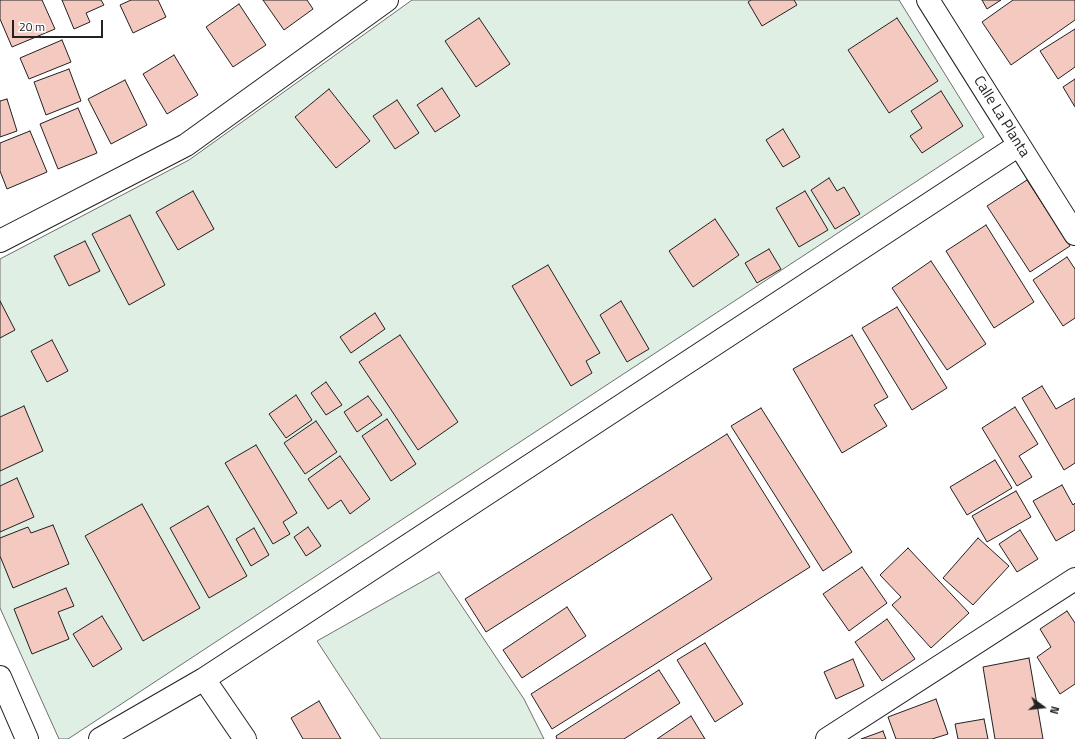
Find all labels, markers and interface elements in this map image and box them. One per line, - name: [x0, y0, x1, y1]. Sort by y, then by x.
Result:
- scale bar: [14, 12, 105, 38]
- text: 20 m: [19, 17, 45, 36]
- street label: Calle La Planta: [969, 73, 1033, 161]
- north arrow: [1023, 687, 1063, 727]
- text: N: [1046, 704, 1063, 716]

